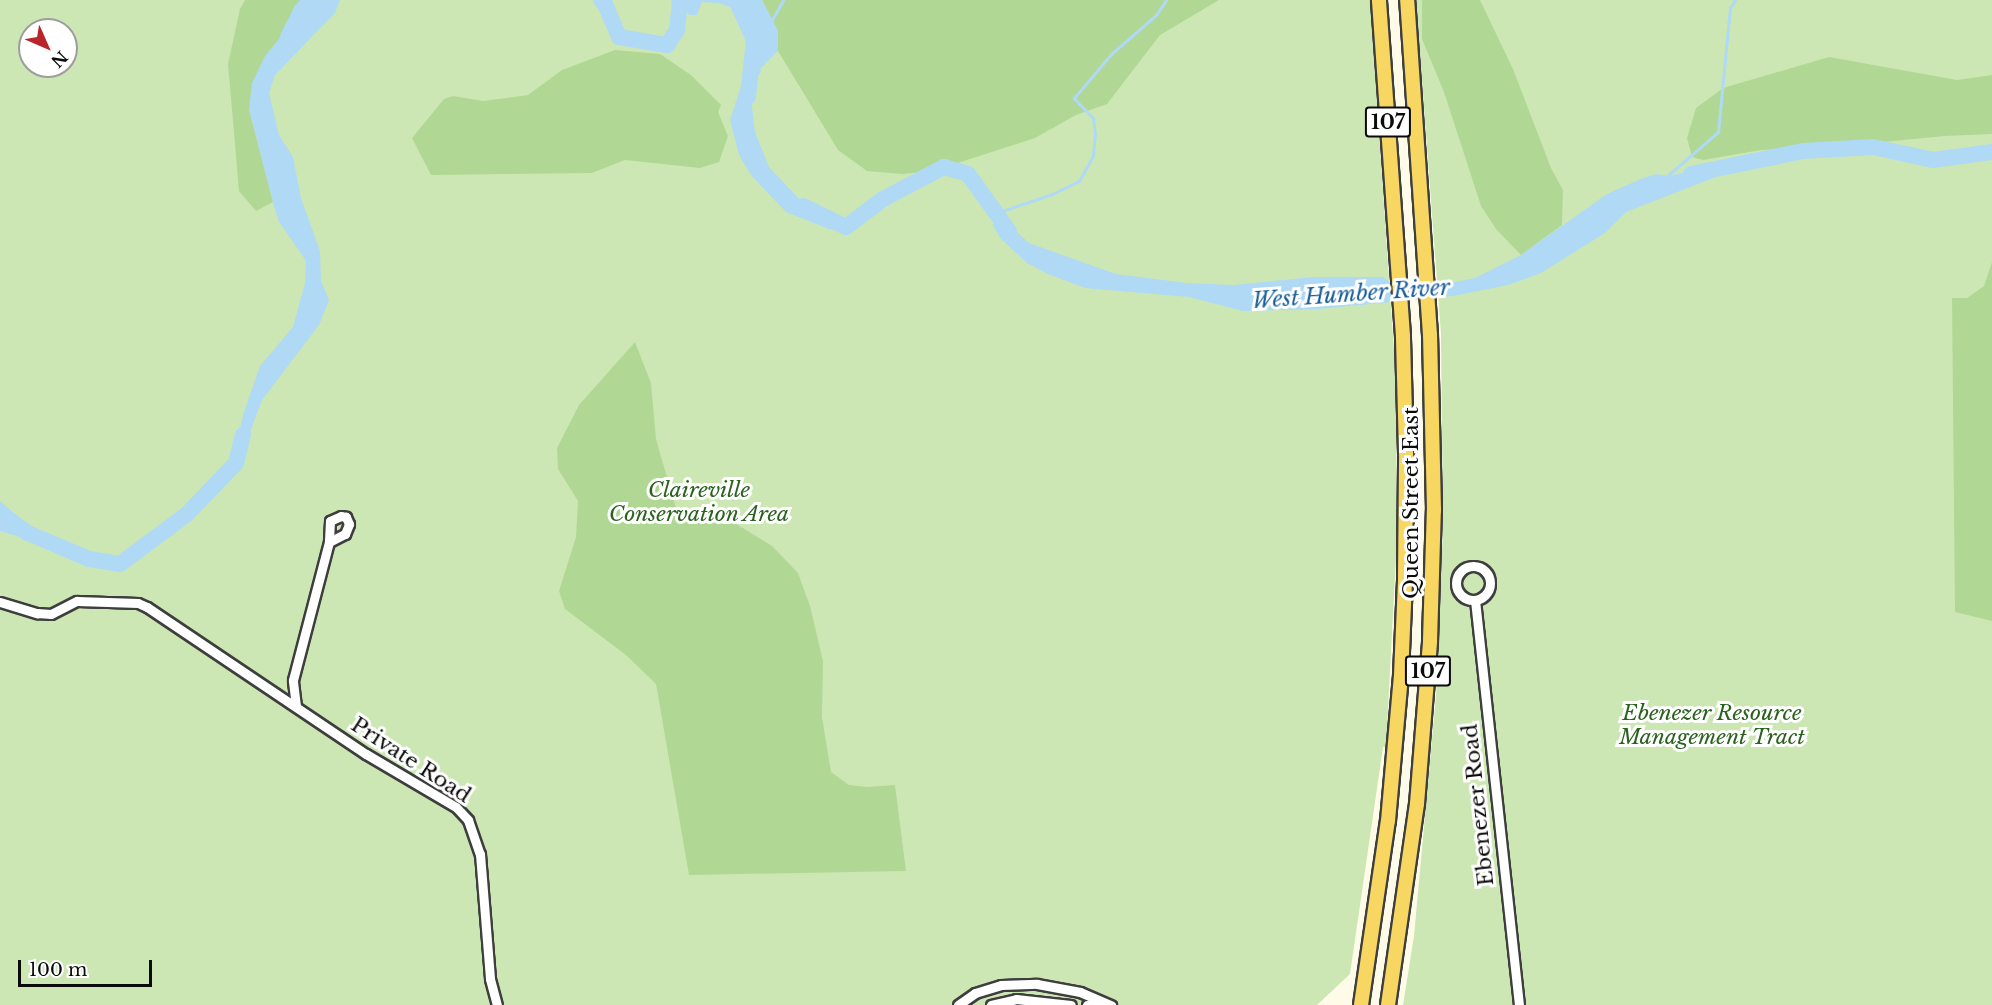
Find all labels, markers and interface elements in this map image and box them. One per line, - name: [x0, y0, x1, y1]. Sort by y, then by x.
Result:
- north arrow: [18, 18, 78, 78]
- text: N: [47, 47, 72, 72]
- road number: 107: [1364, 105, 1412, 139]
- water label: West Humber River: [1251, 274, 1451, 314]
- street label: Queen Street East: [1398, 407, 1424, 599]
- park label: Claireville Conservation Area: [608, 477, 790, 527]
- road number: 107: [1404, 654, 1452, 688]
- park label: Ebenezer Resource Management Tract: [1619, 700, 1805, 750]
- street label: Private Road: [346, 712, 476, 808]
- street label: Ebenezer Road: [1457, 723, 1499, 887]
- scale bar: [21, 948, 154, 986]
- text: 100 m: [29, 959, 87, 981]

